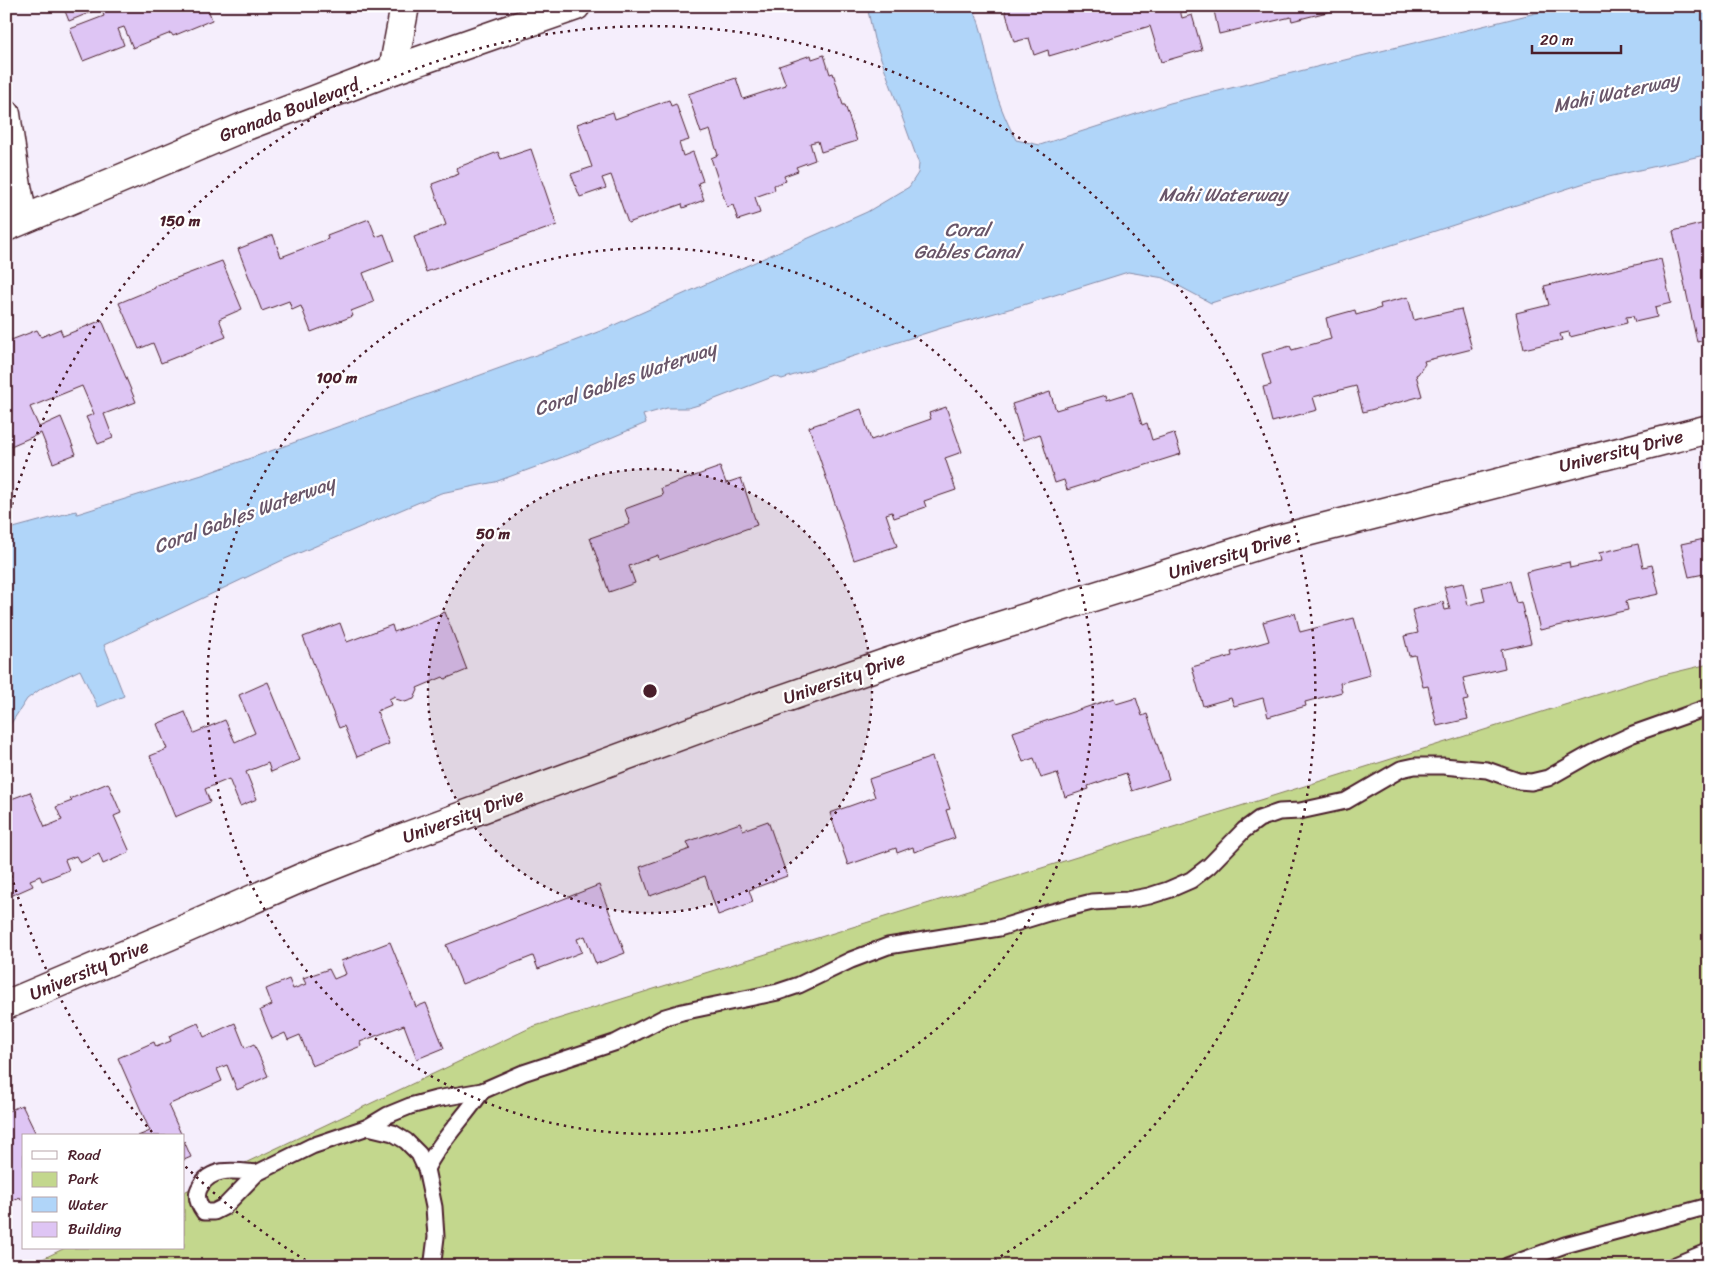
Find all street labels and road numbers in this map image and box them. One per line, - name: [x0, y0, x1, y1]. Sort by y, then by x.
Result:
- street label: Granada Boulevard: [214, 68, 365, 151]
- street label: University Drive: [1555, 420, 1687, 482]
- street label: University Drive: [1164, 521, 1296, 589]
- street label: University Drive: [779, 642, 909, 714]
- street label: University Drive: [398, 779, 528, 853]
- street label: University Drive: [24, 930, 154, 1010]

